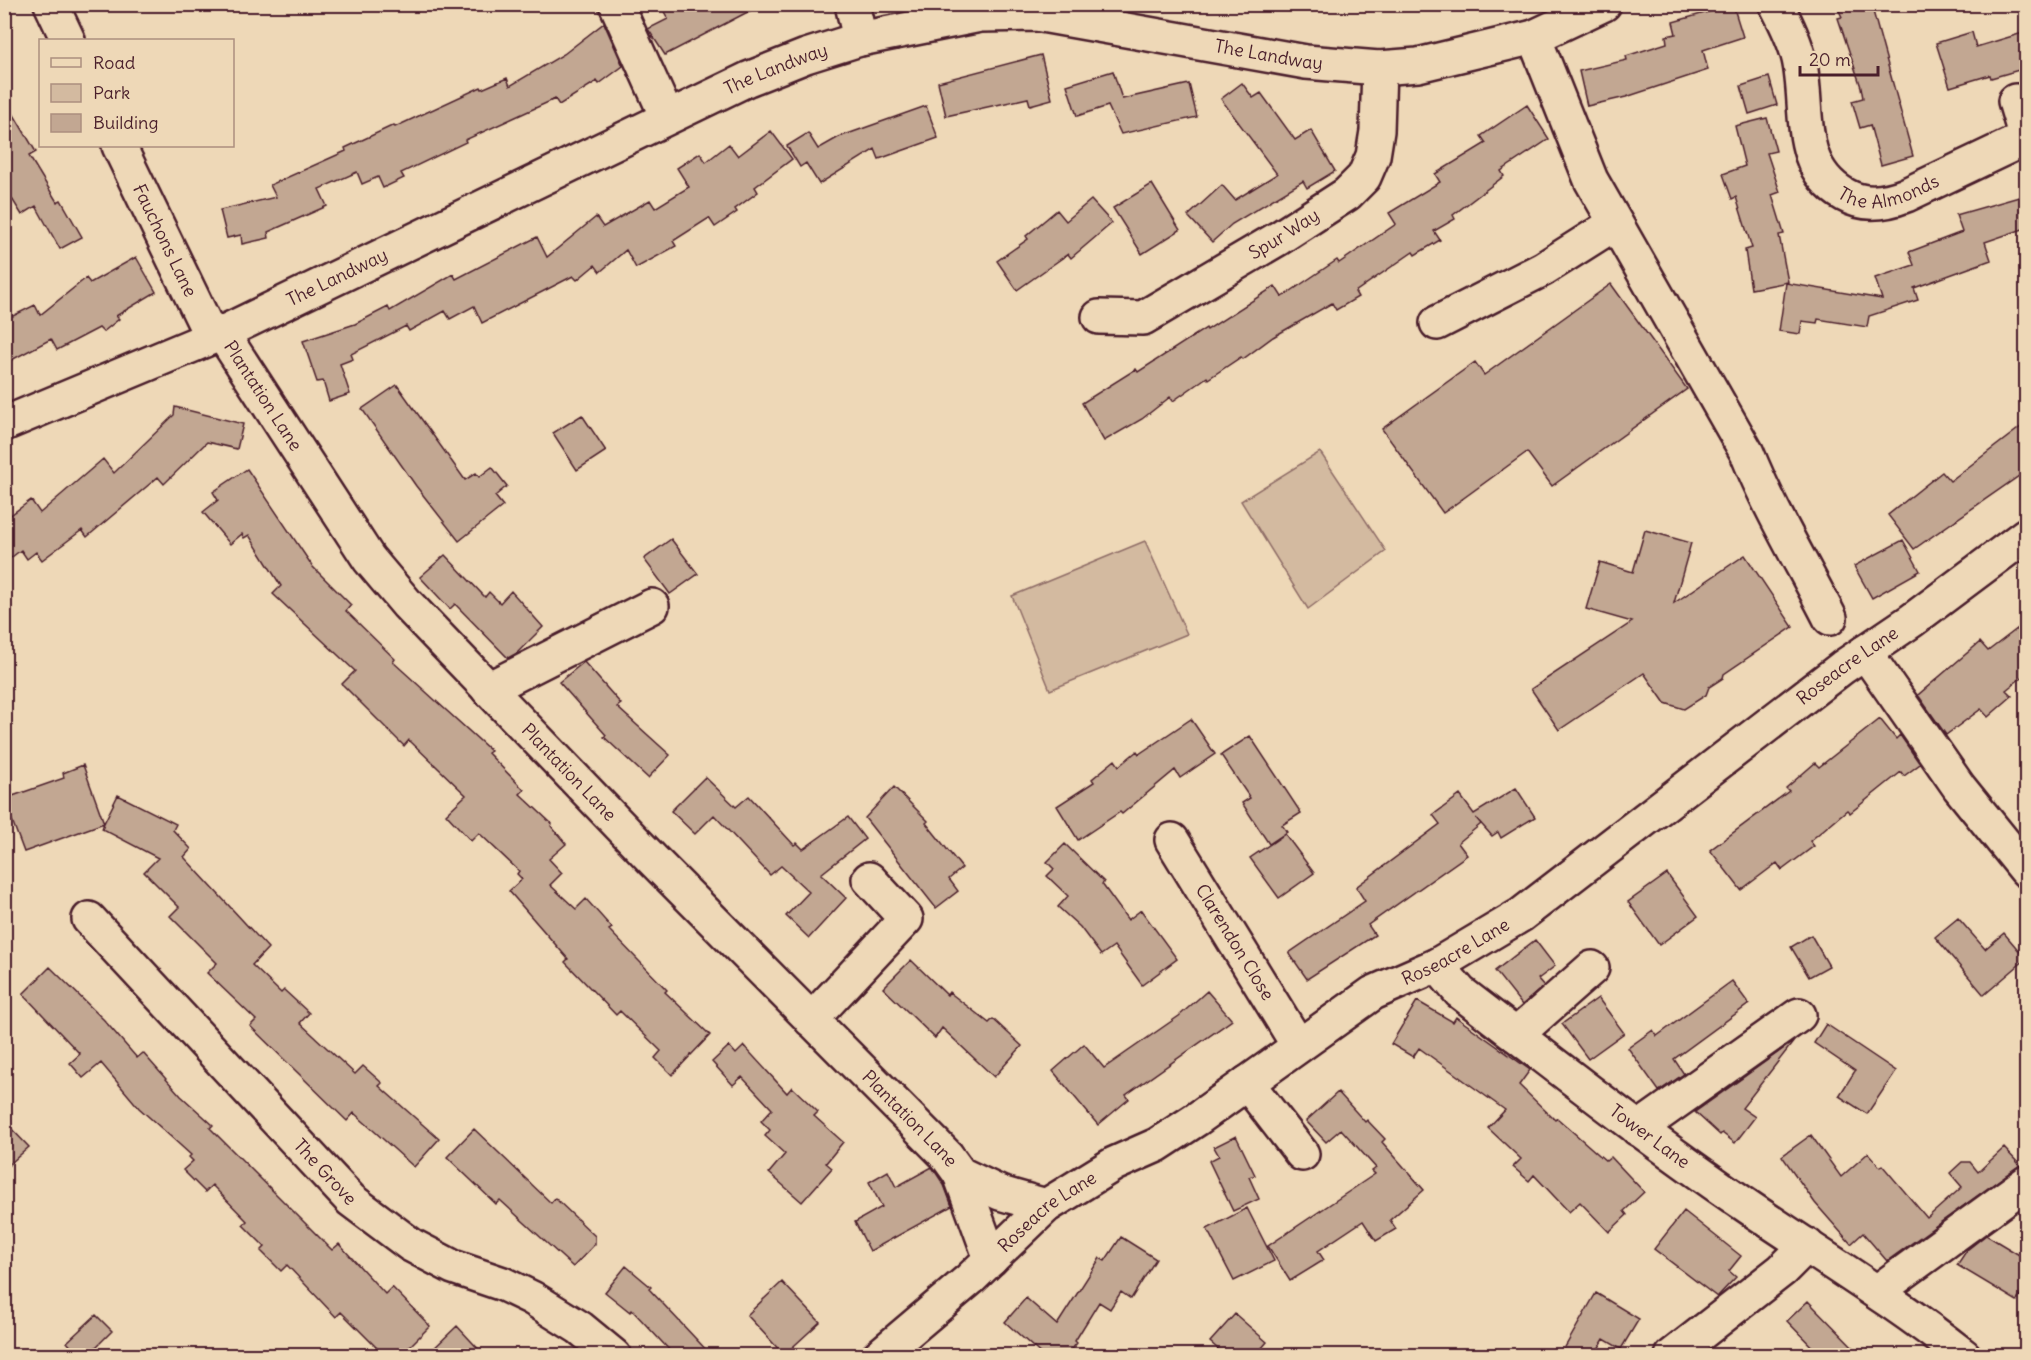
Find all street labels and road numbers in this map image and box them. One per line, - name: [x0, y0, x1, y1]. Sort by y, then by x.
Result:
- street label: The Landway: [1213, 34, 1324, 74]
- street label: The Landway: [720, 38, 830, 100]
- street label: The Almonds: [1834, 169, 1942, 213]
- street label: Fauchons Lane: [128, 180, 202, 301]
- street label: Spur Way: [1244, 203, 1323, 264]
- street label: The Landway: [283, 243, 391, 311]
- street label: Plantation Lane: [219, 336, 308, 455]
- street label: Roseacre Lane: [1792, 621, 1902, 710]
- street label: Plantation Lane: [517, 718, 621, 826]
- street label: Clarendon Close: [1191, 879, 1280, 1004]
- street label: Roseacre Lane: [1398, 913, 1513, 990]
- street label: Plantation Lane: [857, 1065, 963, 1171]
- street label: Tower Lane: [1605, 1099, 1695, 1173]
- street label: The Grove: [289, 1134, 362, 1210]
- street label: Roseacre Lane: [993, 1166, 1100, 1257]

